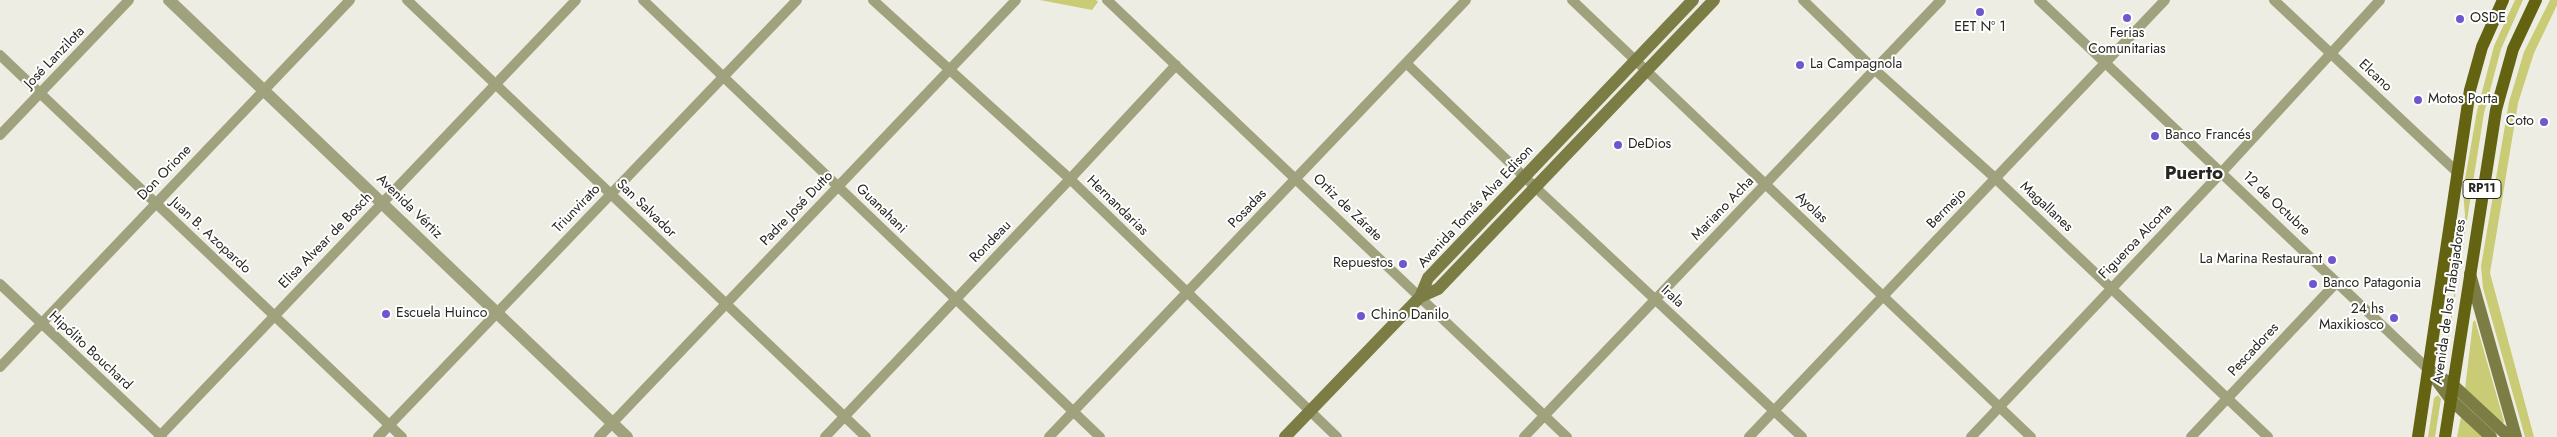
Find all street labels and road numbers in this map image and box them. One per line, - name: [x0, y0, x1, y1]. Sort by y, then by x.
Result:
- street label: José Lanzilota: [21, 24, 89, 92]
- street label: Elcano: [2355, 56, 2395, 96]
- street label: Don Orione: [134, 142, 196, 204]
- street label: Avenida Tomás Alva Edison: [1415, 142, 1537, 272]
- street label: Padre José Dutto: [757, 168, 837, 250]
- street label: 12 de Octubre: [2239, 168, 2313, 240]
- street label: Avenida Vértiz: [373, 171, 445, 243]
- street label: Ortiz de Zárate: [1309, 171, 1385, 245]
- street label: Hernandarias: [1083, 173, 1151, 239]
- street label: Mariano Acha: [1688, 174, 1758, 244]
- street label: San Salvador: [613, 176, 679, 242]
- street label: Magallanes: [2016, 178, 2076, 236]
- road number: RP11: [2463, 180, 2501, 198]
- street label: Triunvirato: [550, 181, 604, 237]
- street label: Guanahani: [852, 181, 910, 237]
- street label: Posadas: [1225, 186, 1271, 232]
- street label: Bermejo: [1924, 186, 1970, 232]
- street label: Elisa Alvear de Bosch: [276, 189, 376, 293]
- street label: Ayolas: [1791, 189, 1831, 227]
- street label: Juan B. Azopardo: [166, 194, 254, 278]
- street label: Figueroa Alcorta: [2096, 201, 2176, 283]
- street label: Rondeau: [967, 217, 1015, 267]
- street label: Avenida de los Trabajadores: [2430, 218, 2470, 386]
- street label: Irala: [1657, 282, 1687, 312]
- street label: Hipólito Bouchard: [45, 308, 135, 394]
- street label: Pescadores: [2225, 320, 2283, 380]

